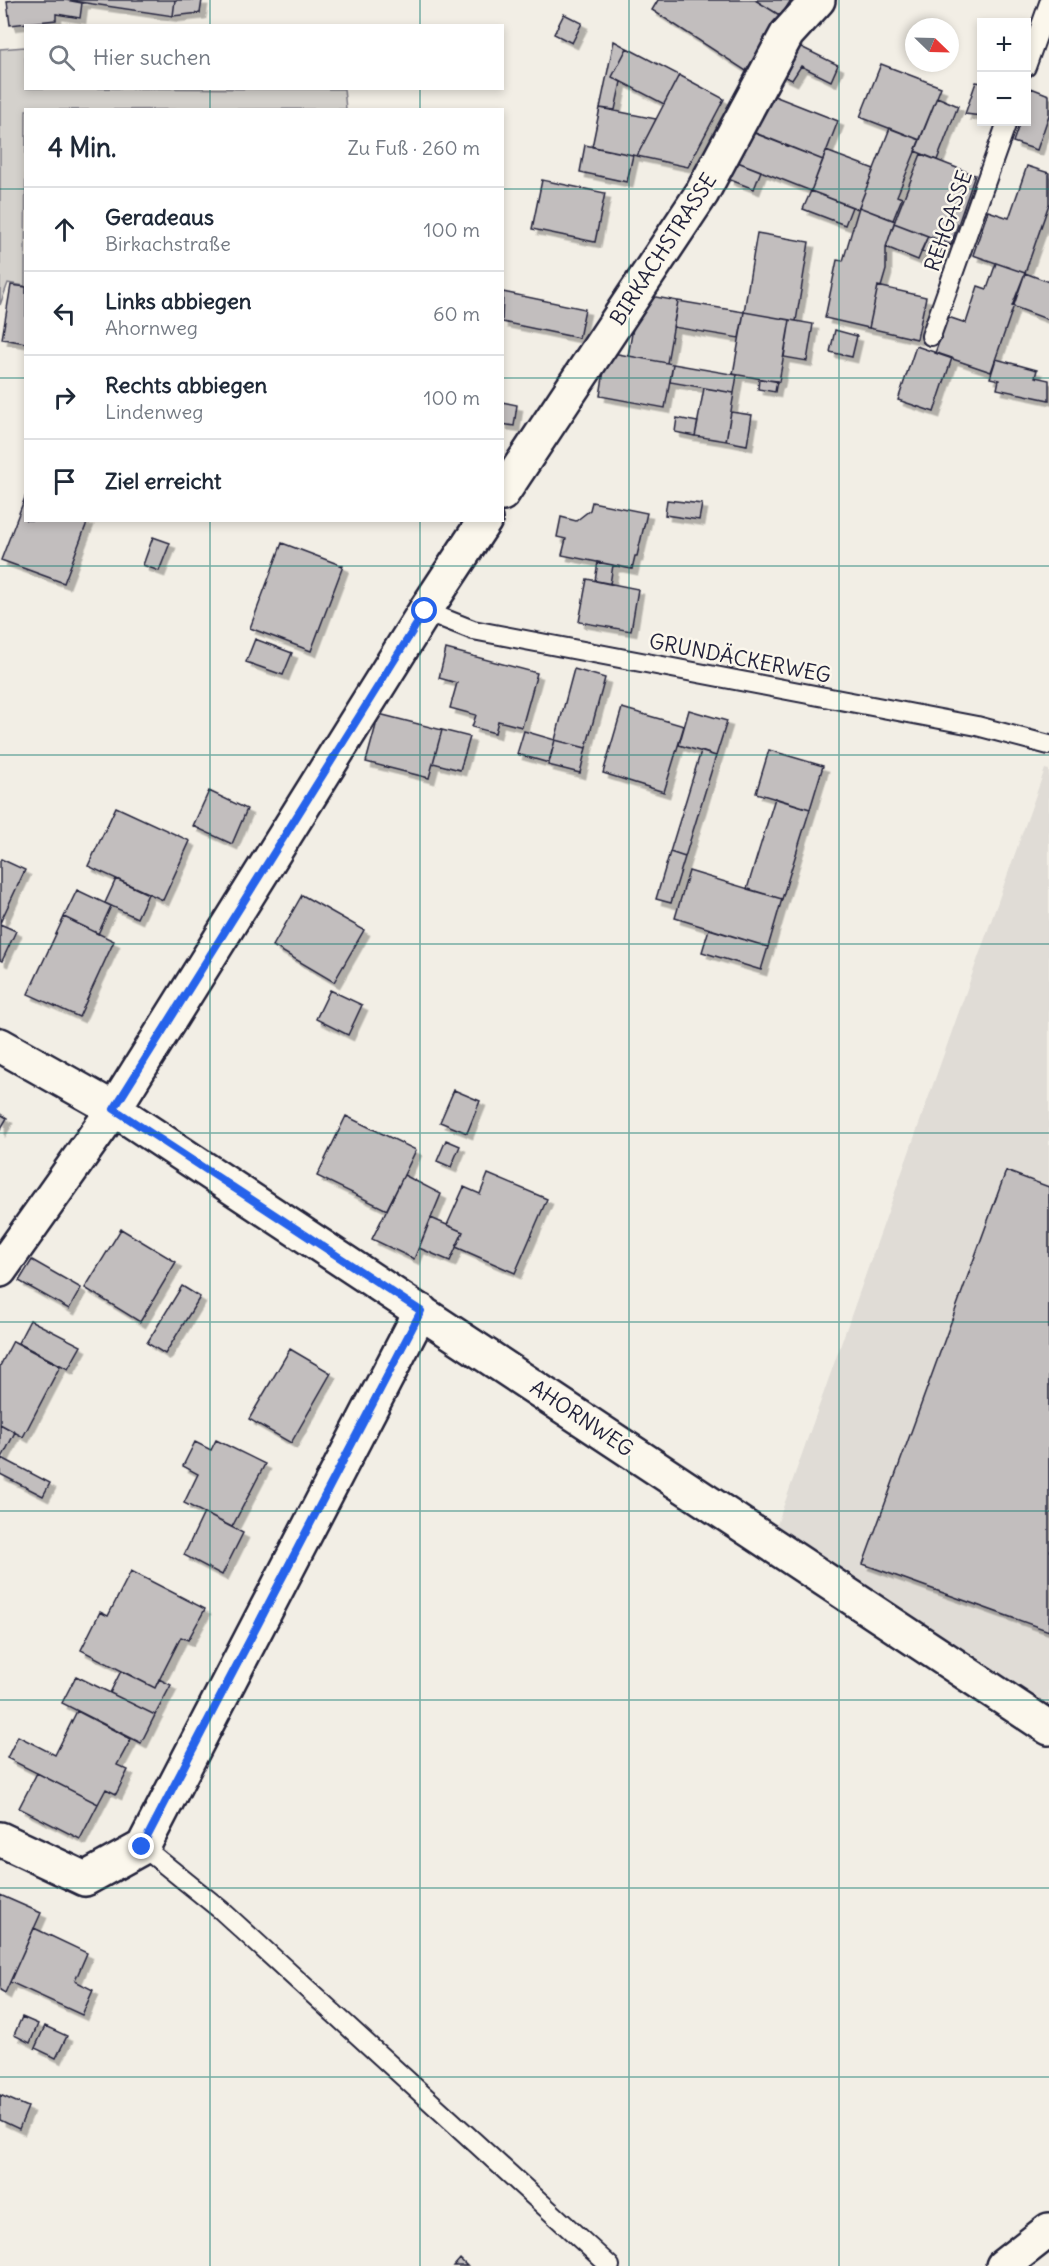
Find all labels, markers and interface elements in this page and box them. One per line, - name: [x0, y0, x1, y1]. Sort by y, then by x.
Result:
- north arrow: [905, 18, 959, 72]
- map controls: [977, 18, 1031, 126]
- button: +: [977, 18, 1031, 72]
- search box: [24, 24, 504, 90]
- icon: search: [45, 41, 78, 74]
- text: Hier suchen: [93, 43, 211, 71]
- button: −: [977, 72, 1031, 126]
- text: 4 Min.: [48, 131, 116, 164]
- text: Zu Fuß · 260 m: [348, 135, 480, 160]
- street label: REHGASSE: [918, 167, 978, 275]
- street label: BIRKACHSTRASSE: [604, 168, 722, 330]
- text: Geradeaus: [105, 203, 214, 231]
- icon: ahead: [48, 213, 81, 246]
- text: 100 m: [423, 217, 480, 242]
- text: Birkachstraße: [105, 231, 231, 256]
- text: Links abbiegen: [105, 287, 252, 315]
- icon: left: [48, 297, 81, 330]
- text: 60 m: [433, 301, 480, 326]
- text: Ahornweg: [105, 315, 198, 340]
- text: Rechts abbiegen: [105, 371, 267, 399]
- icon: right: [48, 381, 81, 414]
- text: 100 m: [423, 385, 480, 410]
- text: Lindenweg: [105, 399, 203, 424]
- icon: arrive: [48, 465, 81, 498]
- text: Ziel erreicht: [105, 467, 222, 495]
- route start: [411, 597, 437, 623]
- street label: GRUNDÄCKERWEG: [647, 627, 833, 689]
- street label: AHORNWEG: [525, 1374, 639, 1462]
- route end: [128, 1833, 154, 1859]

